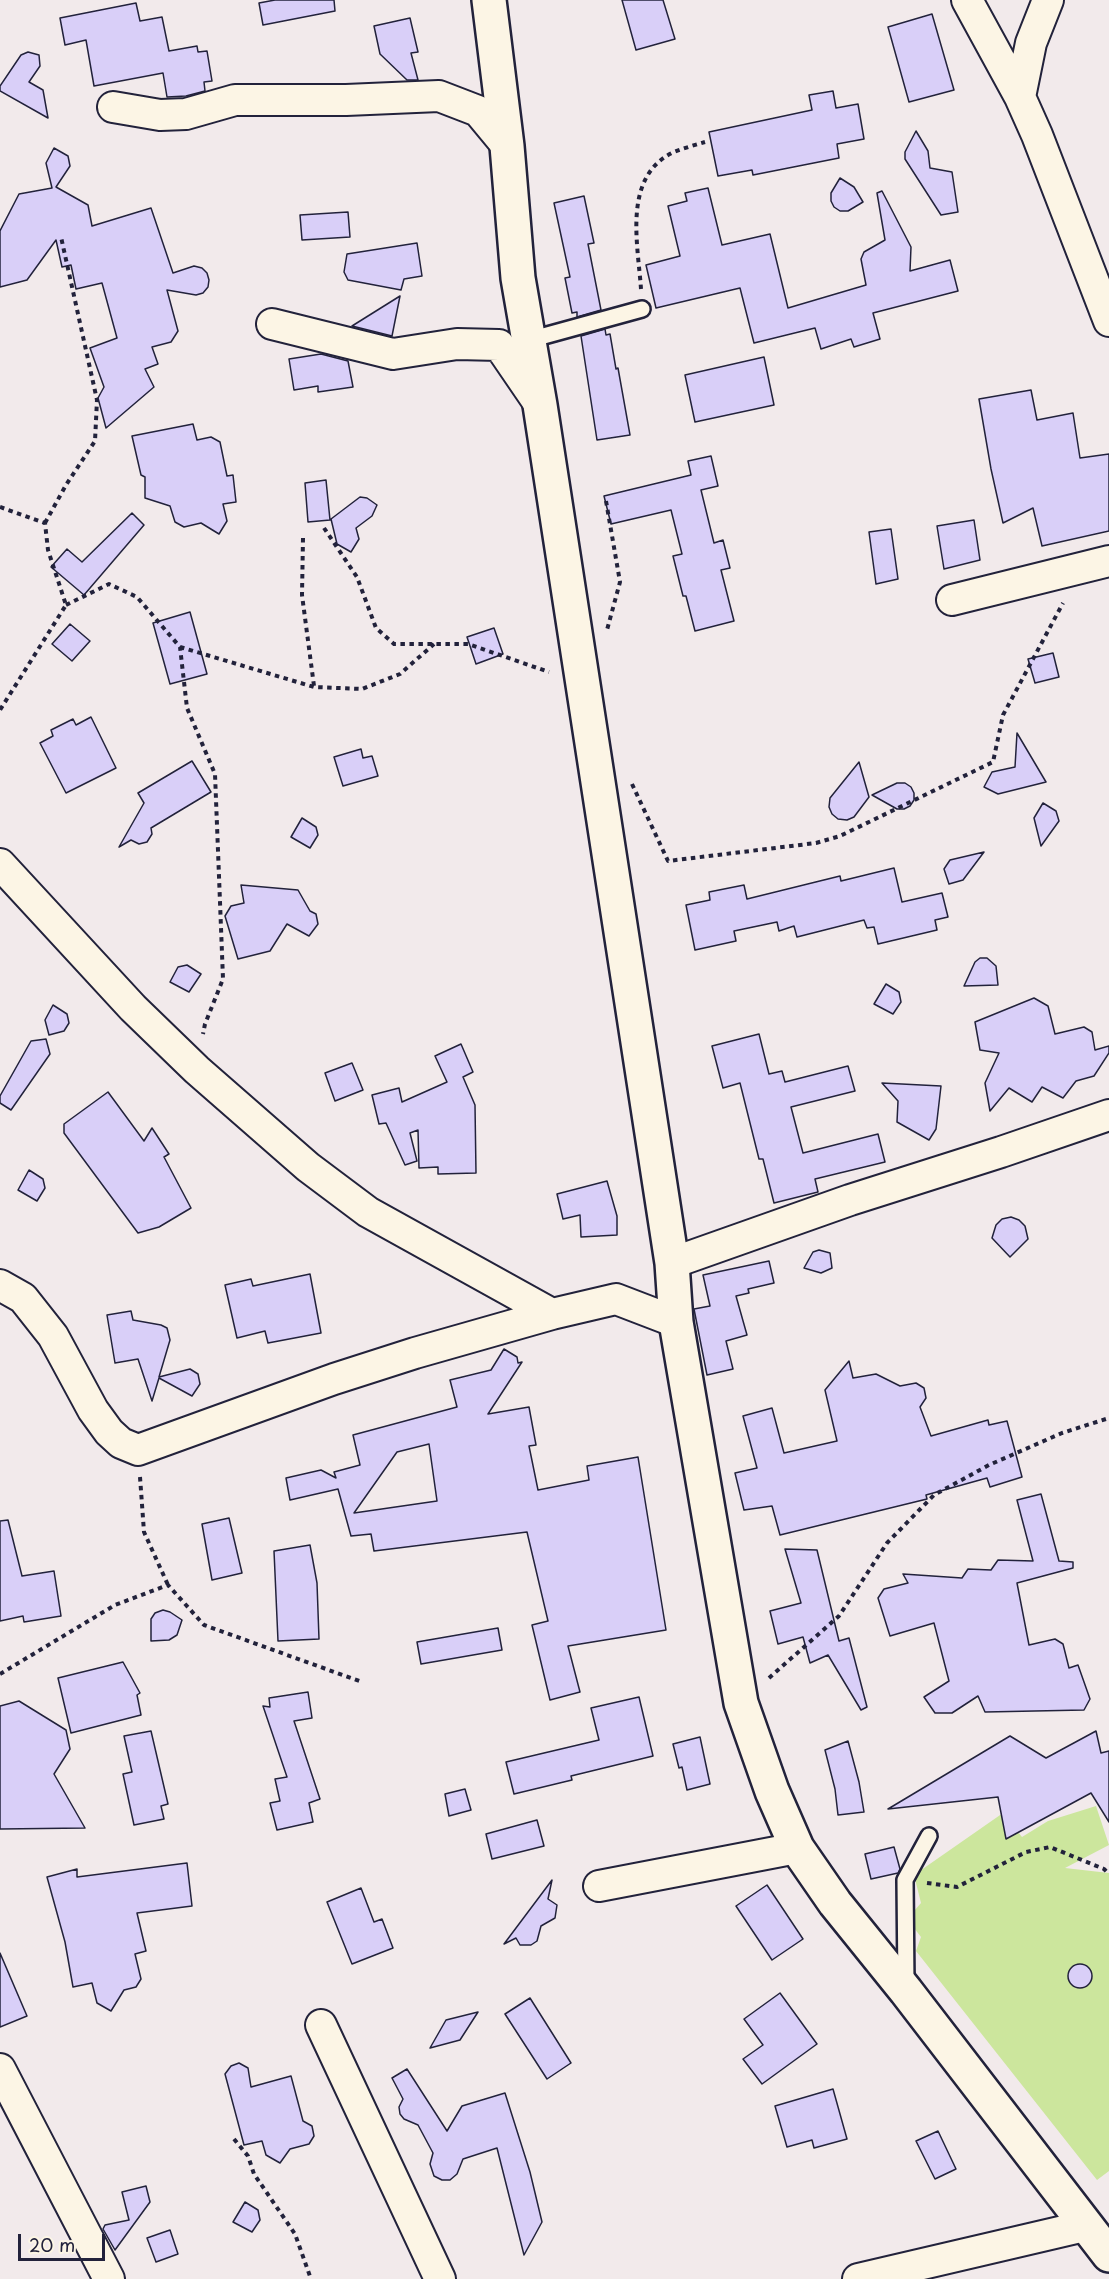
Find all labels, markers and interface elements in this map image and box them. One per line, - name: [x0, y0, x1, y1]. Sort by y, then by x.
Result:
- scale bar: [21, 2222, 108, 2260]
- text: 20 m: [29, 2231, 75, 2258]

